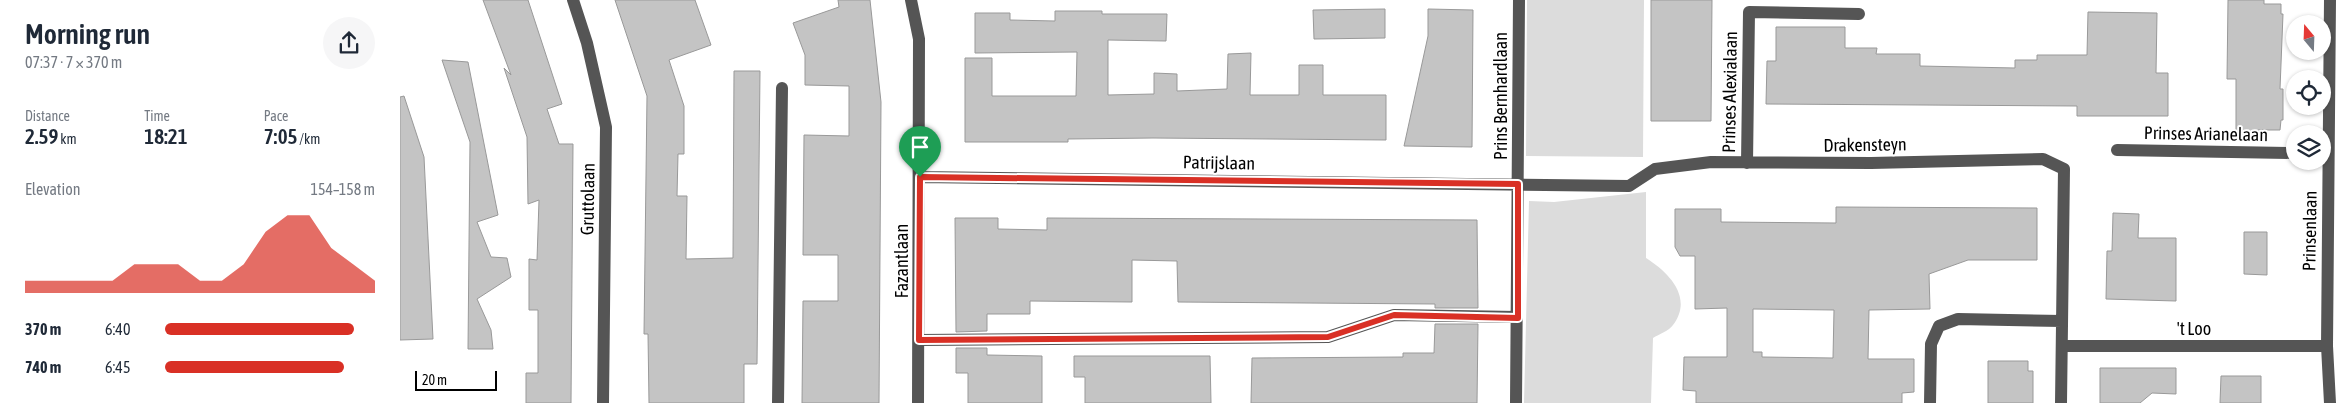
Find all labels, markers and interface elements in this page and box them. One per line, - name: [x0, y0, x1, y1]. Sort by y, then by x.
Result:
- north arrow: [2286, 15, 2331, 60]
- map controls: [2286, 15, 2331, 170]
- button: share: [323, 17, 375, 69]
- text: Morning run: [25, 18, 150, 50]
- street label: Prinses Alexialaan: [1718, 31, 1741, 153]
- street label: Prins Bernhardlaan: [1490, 32, 1511, 160]
- text: 07:37 · 7 × 370 m: [25, 53, 122, 71]
- button: locate: [2286, 70, 2331, 115]
- text: Distance: [25, 108, 70, 124]
- text: Time: [144, 108, 170, 124]
- text: Pace: [264, 108, 288, 124]
- street label: Prinses Arianelaan: [2144, 122, 2268, 145]
- text: 2.59: [25, 124, 58, 148]
- text: 18:21: [144, 124, 188, 148]
- text: 7:05: [264, 124, 297, 148]
- button: layers: [2286, 125, 2331, 170]
- pin: [899, 126, 941, 177]
- text: km: [58, 131, 77, 147]
- text: /km: [297, 131, 320, 147]
- icon: arrive: [906, 133, 934, 161]
- street label: Drakensteyn: [1823, 133, 1907, 156]
- street label: Patrijslaan: [1183, 151, 1255, 174]
- street label: Gruttolaan: [576, 163, 599, 235]
- text: Elevation: [25, 180, 80, 198]
- text: 154–158 m: [311, 180, 375, 198]
- street label: Prinsenlaan: [2298, 191, 2321, 271]
- street label: Fazantlaan: [891, 224, 912, 298]
- street label: 't Loo: [2177, 318, 2211, 339]
- text: 370 m: [25, 320, 61, 338]
- text: 6:40: [105, 320, 130, 338]
- text: 740 m: [25, 358, 61, 376]
- text: 6:45: [105, 358, 130, 376]
- scale bar: [415, 368, 498, 391]
- text: 20 m: [422, 372, 447, 388]

